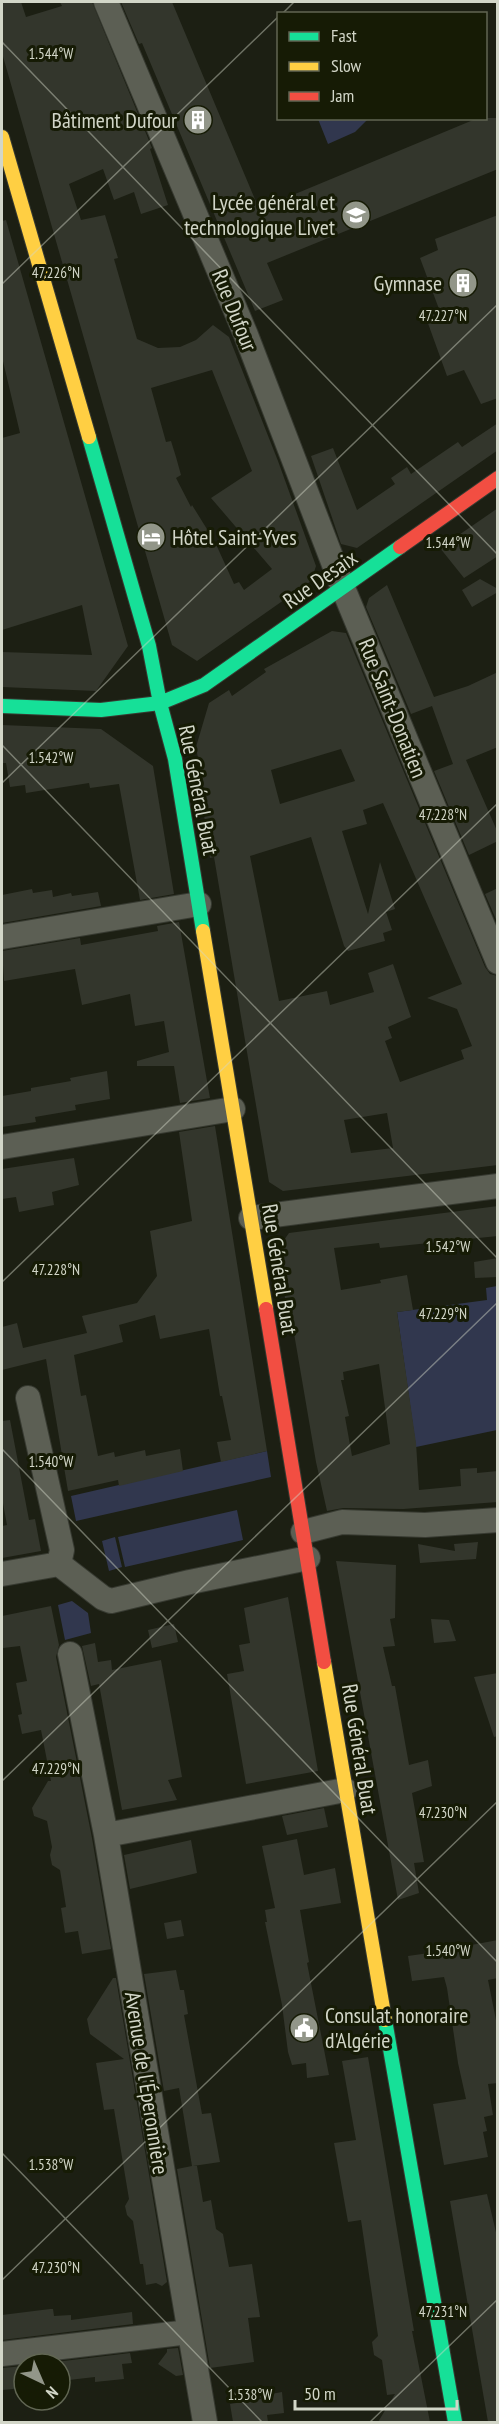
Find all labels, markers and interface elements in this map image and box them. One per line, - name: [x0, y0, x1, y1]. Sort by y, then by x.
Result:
- legend: [277, 12, 487, 120]
- text: Fast: [331, 24, 357, 47]
- text: 1.544°W: [29, 44, 73, 63]
- text: Slow: [331, 54, 362, 77]
- text: Jam: [330, 84, 354, 107]
- building icon: Bâtiment Dufour: [182, 104, 214, 136]
- place label: Bâtiment Dufour: [52, 106, 177, 134]
- place label: Lycée général et technologique Livet: [184, 188, 335, 241]
- school or university icon: Lycée général et technologique Livet: [340, 199, 372, 231]
- text: 47.226°N: [32, 263, 80, 282]
- street label: Rue Dufour: [206, 265, 264, 355]
- building icon: Gymnase: [447, 267, 479, 299]
- place label: Gymnase: [374, 269, 442, 297]
- text: 47.227°N: [419, 306, 467, 325]
- hotel icon: Hôtel Saint-Yves: [135, 521, 167, 553]
- place label: Hôtel Saint-Yves: [172, 523, 297, 551]
- text: 1.544°W: [426, 533, 470, 552]
- street label: Rue Desaix: [277, 543, 363, 615]
- street label: Rue Saint-Donatien: [352, 634, 434, 782]
- street label: Rue Général Buat: [173, 723, 225, 857]
- text: 1.542°W: [29, 748, 73, 767]
- text: 47.228°N: [419, 805, 467, 824]
- street label: Rue Général Buat: [256, 1202, 304, 1336]
- text: 1.542°W: [426, 1237, 470, 1256]
- text: 47.228°N: [32, 1260, 80, 1279]
- text: 47.229°N: [419, 1304, 467, 1323]
- text: 1.540°W: [29, 1452, 73, 1471]
- street label: Rue Général Buat: [336, 1682, 384, 1816]
- text: 47.229°N: [32, 1759, 80, 1778]
- text: 47.230°N: [419, 1803, 467, 1822]
- text: 1.540°W: [426, 1941, 470, 1960]
- street label: Avenue de l'Éperonnière: [119, 1990, 175, 2176]
- place label: Consulat honoraire d'Algérie: [325, 2001, 468, 2054]
- public building icon: Consulat honoraire d'Algérie: [288, 2012, 320, 2044]
- text: 1.538°W: [29, 2155, 73, 2174]
- text: 47.230°N: [32, 2258, 80, 2277]
- text: 47.231°N: [419, 2302, 467, 2321]
- north arrow: [12, 2352, 72, 2412]
- scale bar: [295, 2373, 457, 2411]
- text: 50 m: [304, 2382, 336, 2405]
- text: N: [42, 2383, 62, 2403]
- text: 1.538°W: [228, 2385, 272, 2404]

